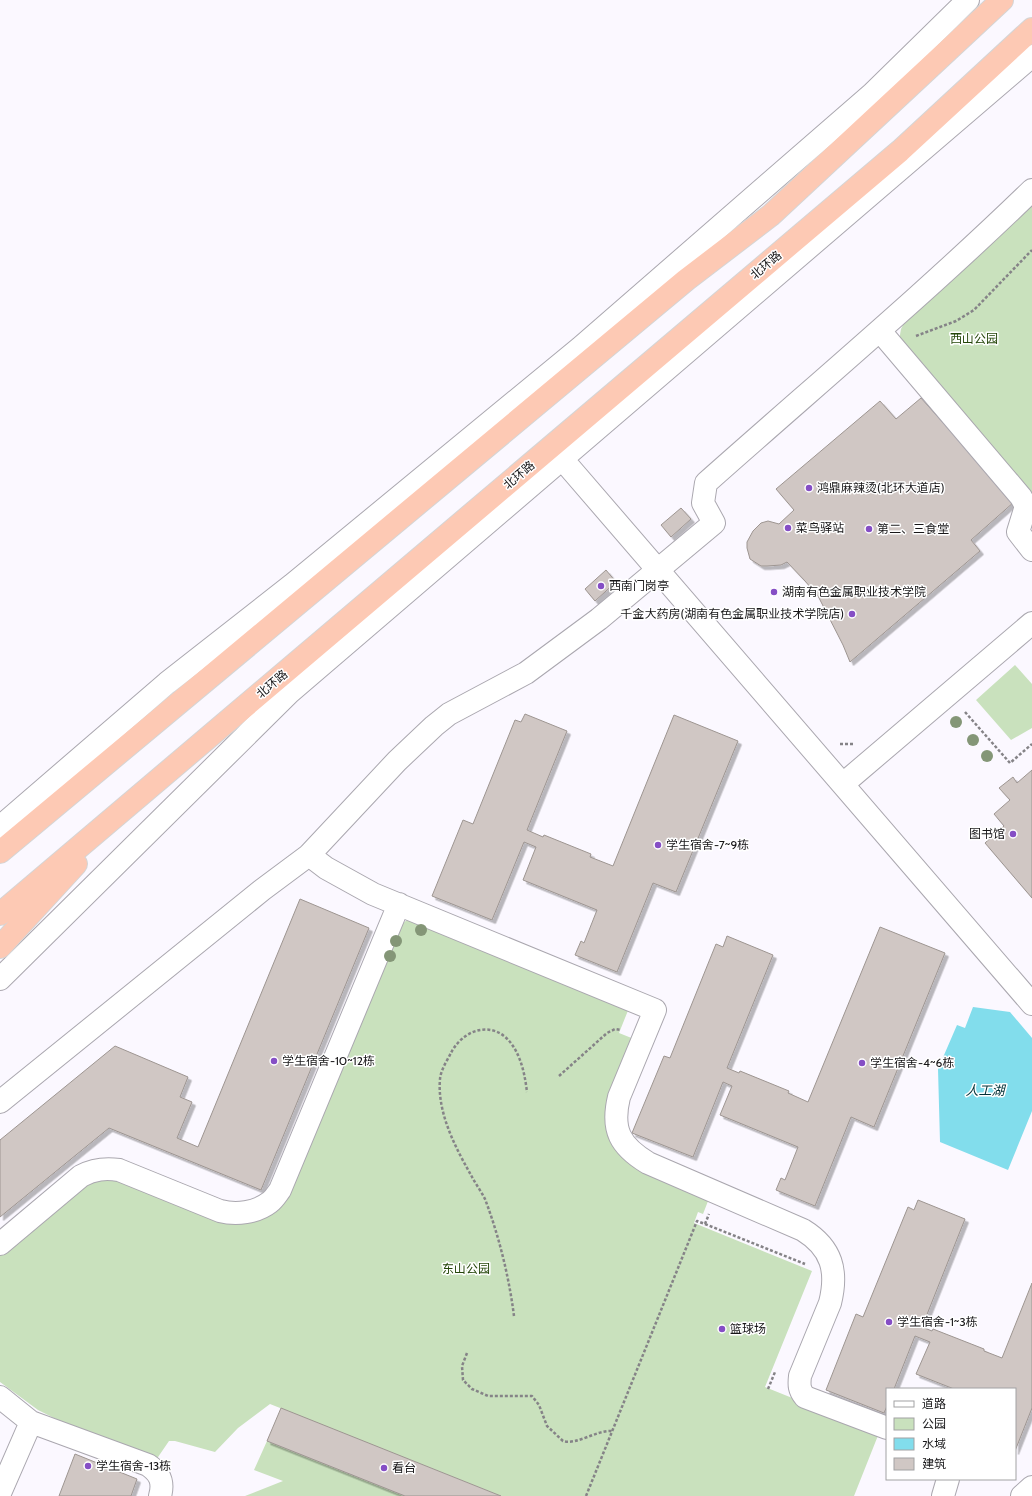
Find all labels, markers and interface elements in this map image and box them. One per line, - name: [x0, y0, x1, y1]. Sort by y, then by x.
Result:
- street label: 北环路: [747, 247, 784, 282]
- park label: 西山公园: [950, 331, 998, 346]
- street label: 北环路: [500, 457, 537, 492]
- place label: 鸿鼎麻辣烫(北环大道店): [817, 480, 945, 495]
- marker: 鸿鼎麻辣烫(北环大道店): [804, 483, 814, 493]
- place label: 菜鸟驿站: [796, 520, 844, 535]
- place label: 第二、三食堂: [877, 521, 949, 536]
- marker: 菜鸟驿站: [783, 523, 793, 533]
- marker: 第二、三食堂: [864, 524, 874, 534]
- place label: 西南门岗亭: [609, 578, 669, 593]
- marker: 西南门岗亭: [596, 581, 606, 591]
- place label: 湖南有色金属职业技术学院: [782, 584, 926, 599]
- marker: 湖南有色金属职业技术学院: [769, 587, 779, 597]
- place label: 千金大药房(湖南有色金属职业技术学院店): [620, 606, 844, 621]
- marker: 千金大药房(湖南有色金属职业技术学院店): [847, 609, 857, 619]
- street label: 北环路: [253, 666, 290, 701]
- place label: 图书馆: [969, 826, 1005, 841]
- marker: 图书馆: [1008, 829, 1018, 839]
- place label: 学生宿舍-7~9栋: [666, 837, 749, 852]
- marker: 学生宿舍-7~9栋: [653, 840, 663, 850]
- place label: 学生宿舍-10~12栋: [282, 1053, 375, 1068]
- place label: 学生宿舍-4~6栋: [870, 1055, 954, 1070]
- marker: 学生宿舍-10~12栋: [269, 1056, 279, 1066]
- marker: 学生宿舍-4~6栋: [857, 1058, 867, 1068]
- water label: 人工湖: [965, 1082, 1006, 1098]
- park label: 东山公园: [442, 1261, 490, 1276]
- place label: 学生宿舍-1~3栋: [897, 1314, 978, 1329]
- marker: 学生宿舍-1~3栋: [884, 1317, 894, 1327]
- place label: 篮球场: [730, 1321, 766, 1336]
- marker: 篮球场: [717, 1324, 727, 1334]
- legend: [886, 1388, 1016, 1480]
- text: 道路: [922, 1396, 946, 1411]
- text: 公园: [922, 1416, 946, 1431]
- text: 水域: [922, 1436, 946, 1451]
- text: 建筑: [922, 1456, 946, 1471]
- place label: 学生宿舍-13栋: [96, 1458, 171, 1473]
- place label: 看台: [392, 1460, 416, 1475]
- marker: 学生宿舍-13栋: [83, 1461, 93, 1471]
- marker: 看台: [379, 1463, 389, 1473]

